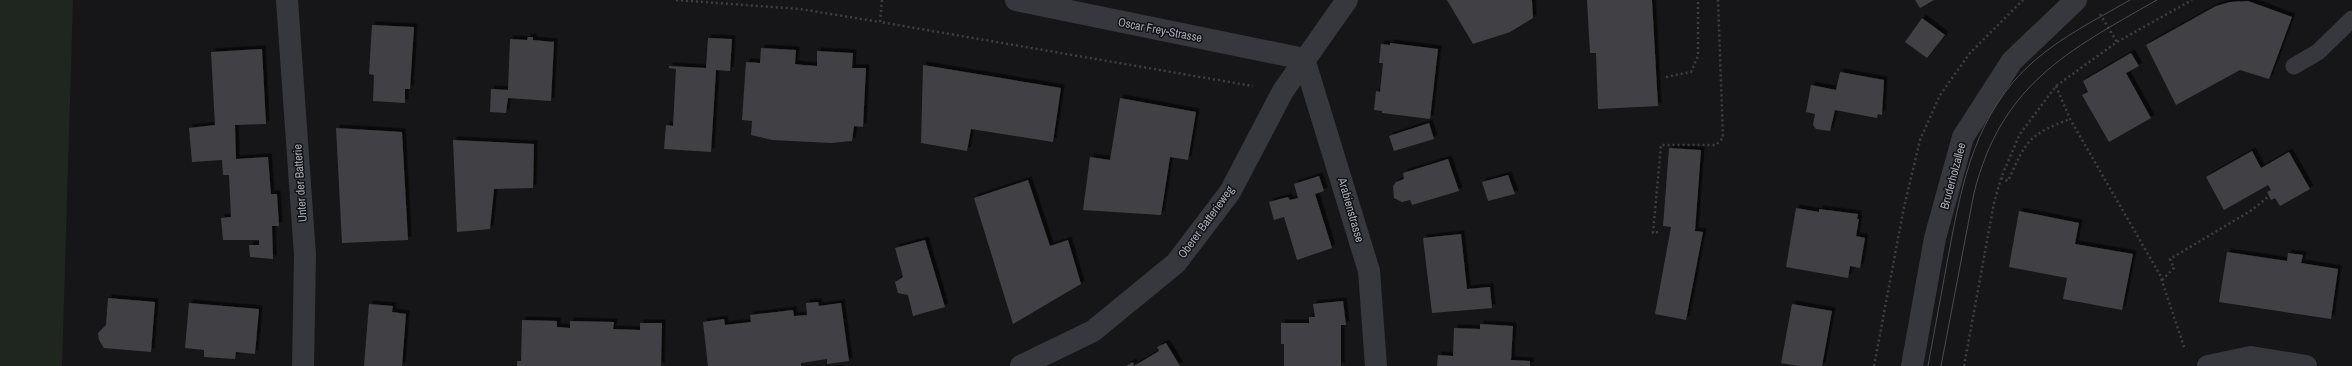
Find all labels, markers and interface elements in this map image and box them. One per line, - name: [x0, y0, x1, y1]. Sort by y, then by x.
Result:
- street label: Oscar Frey-Strasse: [1117, 14, 1203, 46]
- street label: Bruderholzallee: [1936, 141, 1970, 211]
- street label: Unter der Batterie: [289, 143, 311, 223]
- street label: Arabienstrasse: [1334, 175, 1368, 244]
- street label: Oberer Batterieweg: [1174, 182, 1238, 261]

